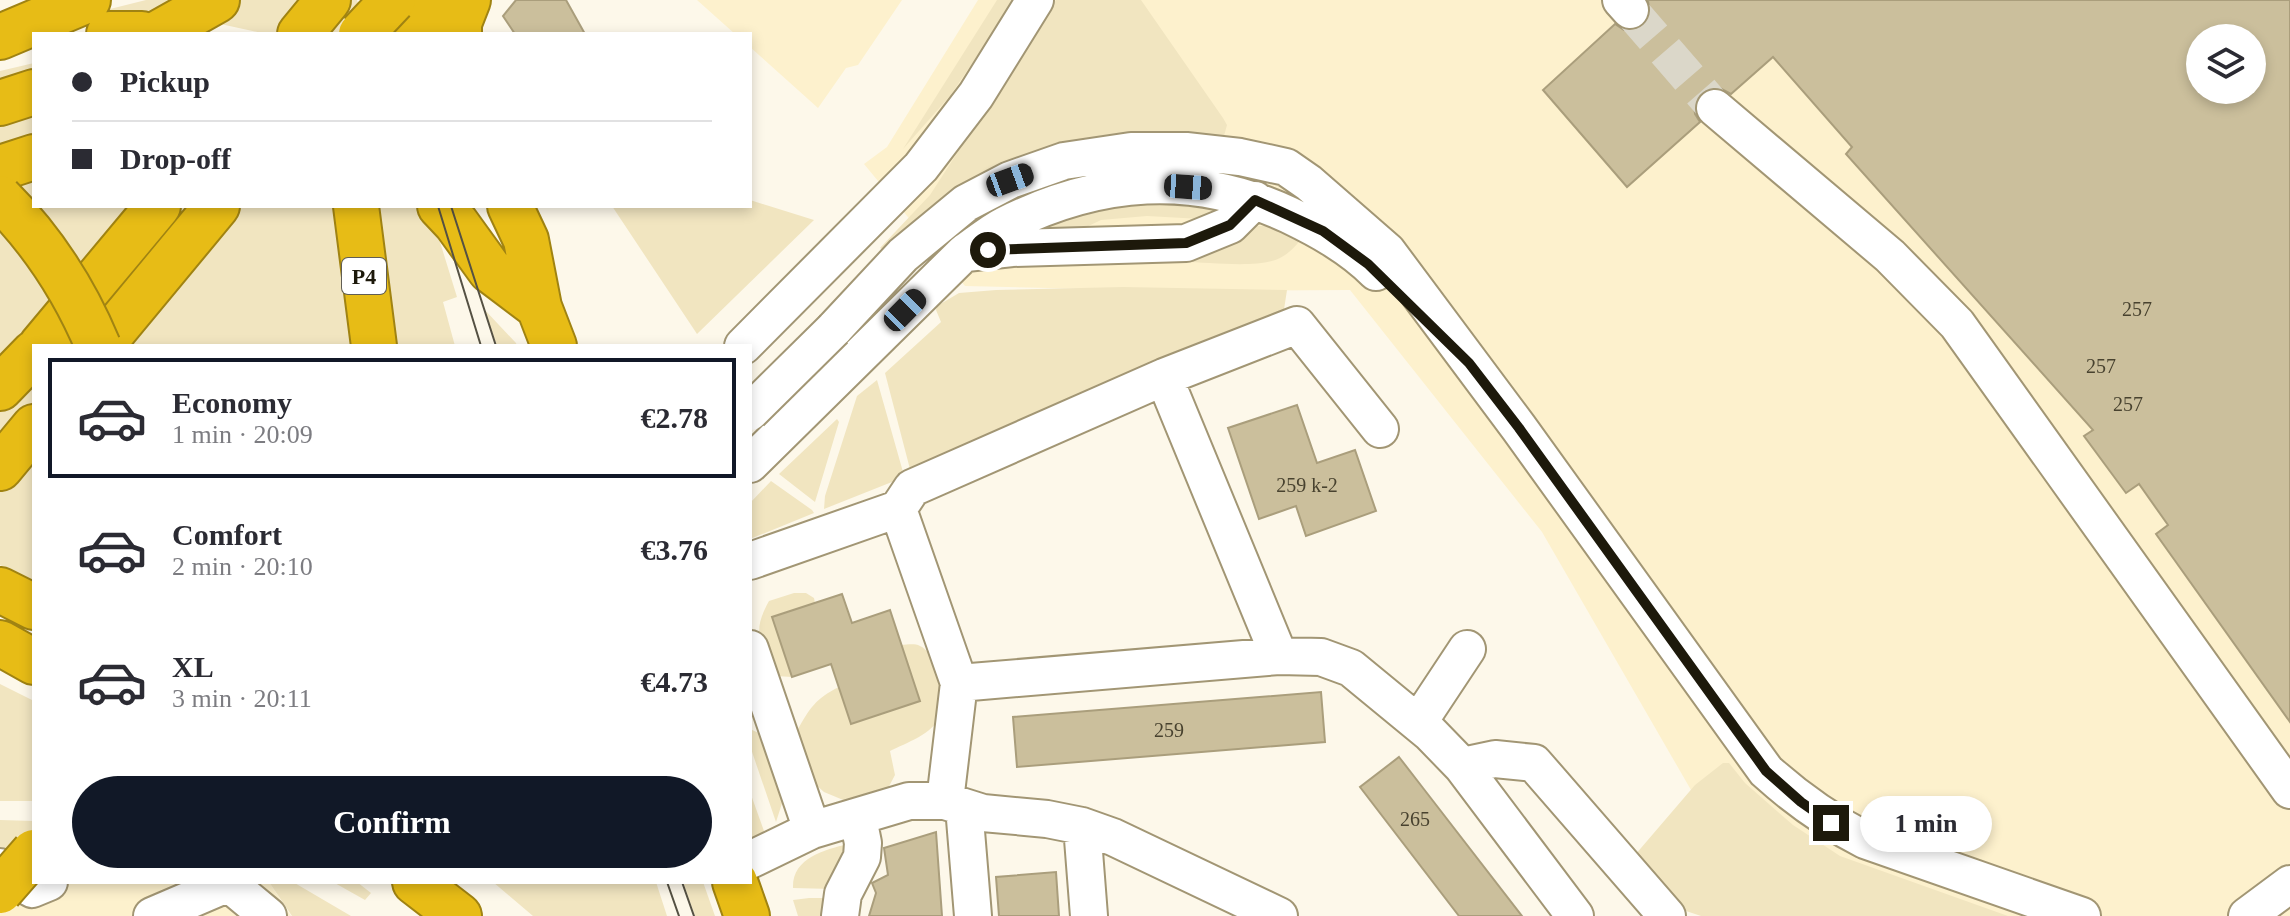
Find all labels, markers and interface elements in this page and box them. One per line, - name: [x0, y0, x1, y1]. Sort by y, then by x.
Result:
- map controls: [2186, 24, 2266, 104]
- button: layers: [2186, 24, 2266, 104]
- text: Pickup: [120, 65, 210, 98]
- text: Drop-off: [120, 142, 231, 175]
- car: [983, 161, 1037, 199]
- car: [1163, 173, 1213, 201]
- route start: [970, 232, 1006, 268]
- road number: P4: [342, 258, 386, 294]
- car: [880, 285, 930, 335]
- house number: 257: [2122, 298, 2152, 320]
- house number: 257: [2086, 355, 2116, 377]
- icon: car: [76, 382, 148, 454]
- text: Economy: [172, 386, 292, 419]
- house number: 257: [2113, 393, 2143, 415]
- text: €2.78: [641, 401, 708, 434]
- text: 1 min · 20:09: [172, 420, 313, 449]
- house number: 259 k-2: [1276, 474, 1338, 496]
- icon: car: [76, 514, 148, 586]
- text: Comfort: [172, 518, 282, 551]
- text: €3.76: [641, 533, 708, 566]
- text: 2 min · 20:10: [172, 552, 313, 581]
- icon: car: [76, 646, 148, 718]
- text: XL: [172, 650, 214, 683]
- text: €4.73: [641, 665, 708, 698]
- text: 3 min · 20:11: [172, 684, 312, 713]
- house number: 259: [1154, 719, 1184, 741]
- button: Confirm: [72, 776, 712, 868]
- callout: 1 min: [1859, 795, 1991, 851]
- route end: [1813, 805, 1849, 841]
- house number: 265: [1400, 808, 1430, 830]
- text: 1 min: [1895, 809, 1957, 838]

